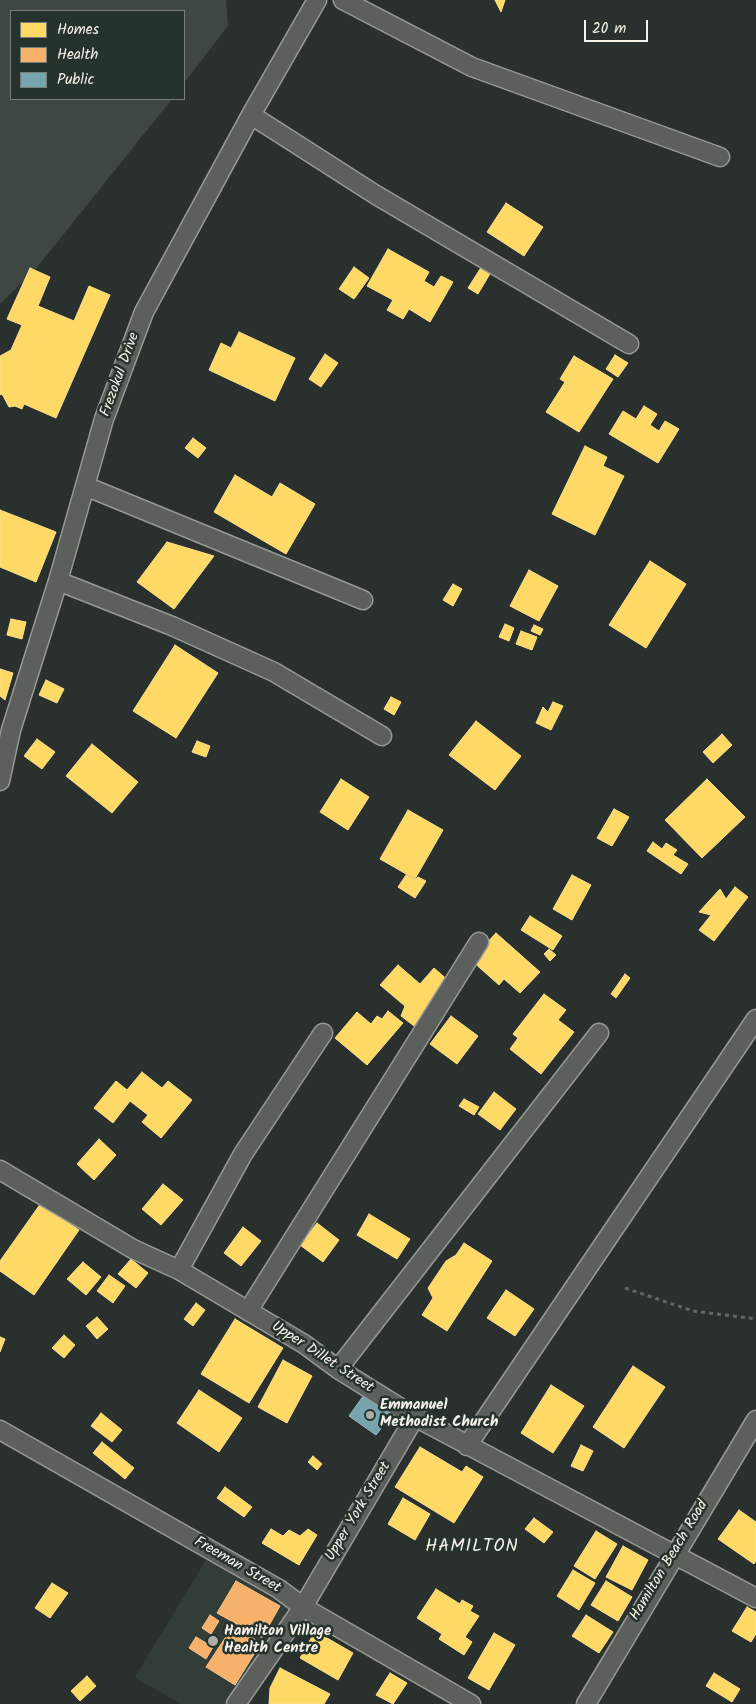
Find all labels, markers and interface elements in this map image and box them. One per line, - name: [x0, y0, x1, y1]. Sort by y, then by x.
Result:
- legend: [10, 10, 185, 100]
- scale bar: [586, 10, 650, 42]
- text: 20 m: [592, 17, 626, 41]
- text: Homes: [57, 18, 99, 42]
- text: Health: [57, 43, 98, 67]
- text: Public: [57, 68, 94, 92]
- street label: Frezokul Drive: [97, 330, 145, 420]
- street label: Upper Dillet Street: [268, 1318, 376, 1398]
- place label: Emmanuel Methodist Church: [380, 1397, 498, 1432]
- marker: Emmanuel Methodist Church: [364, 1409, 376, 1421]
- street label: Upper York Street: [322, 1459, 396, 1565]
- street label: Hamilton Beach Road: [627, 1498, 713, 1624]
- street label: Freeman Street: [190, 1534, 284, 1598]
- district label: HAMILTON: [424, 1537, 520, 1559]
- place label: Hamilton Village Health Centre: [224, 1623, 331, 1658]
- marker: Hamilton Village Health Centre: [206, 1634, 220, 1648]

